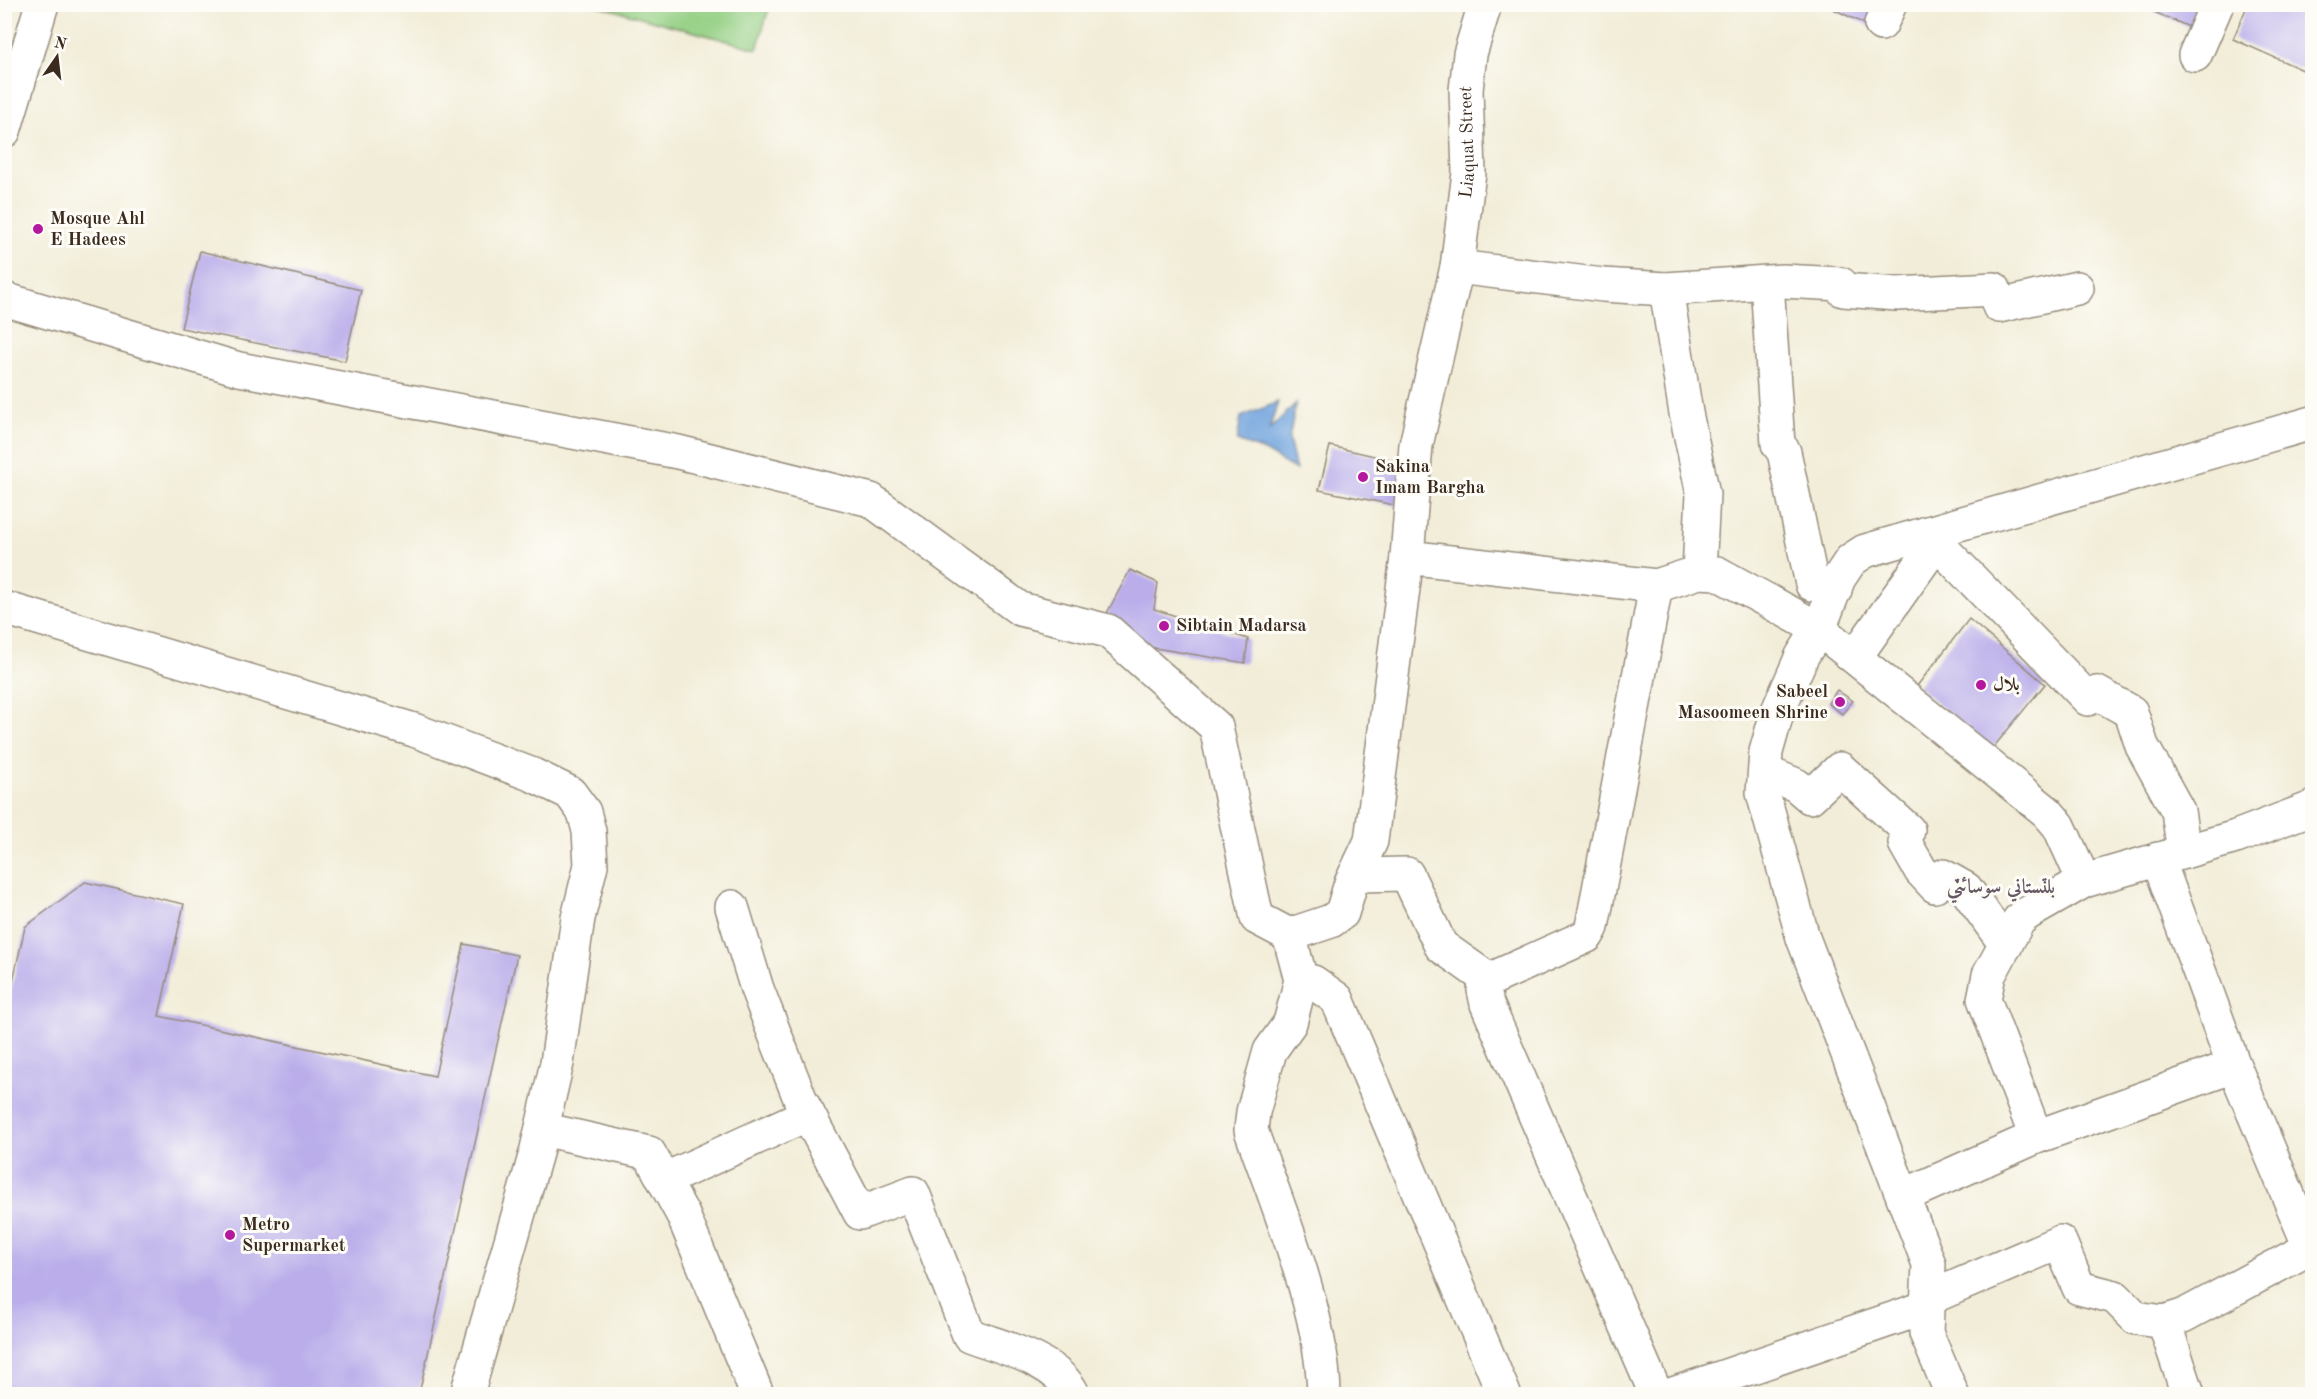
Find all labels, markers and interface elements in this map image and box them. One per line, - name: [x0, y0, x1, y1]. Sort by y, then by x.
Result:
- north arrow: [27, 27, 87, 87]
- text: N: [52, 35, 69, 54]
- street label: Liaquat Street: [1457, 85, 1478, 199]
- place label: Mosque Ahl E Hadees: [50, 210, 145, 249]
- marker: Mosque Ahl E Hadees: [31, 222, 45, 236]
- place label: Sakina Imam Bargha: [1375, 458, 1485, 497]
- marker: Sakina Imam Bargha: [1356, 470, 1370, 484]
- place label: Sibtain Madarsa: [1176, 617, 1307, 635]
- marker: Sibtain Madarsa: [1157, 619, 1171, 633]
- place label: بلال: [1993, 675, 2020, 695]
- marker: بلال: [1974, 678, 1988, 692]
- place label: Sabeel Masoomeen Shrine: [1678, 683, 1828, 722]
- marker: Sabeel Masoomeen Shrine: [1833, 695, 1847, 709]
- district label: بلٽستاني سوسائٽي: [1947, 876, 2055, 904]
- place label: Metro Supermarket: [242, 1216, 346, 1255]
- marker: Metro Supermarket: [223, 1228, 237, 1242]

